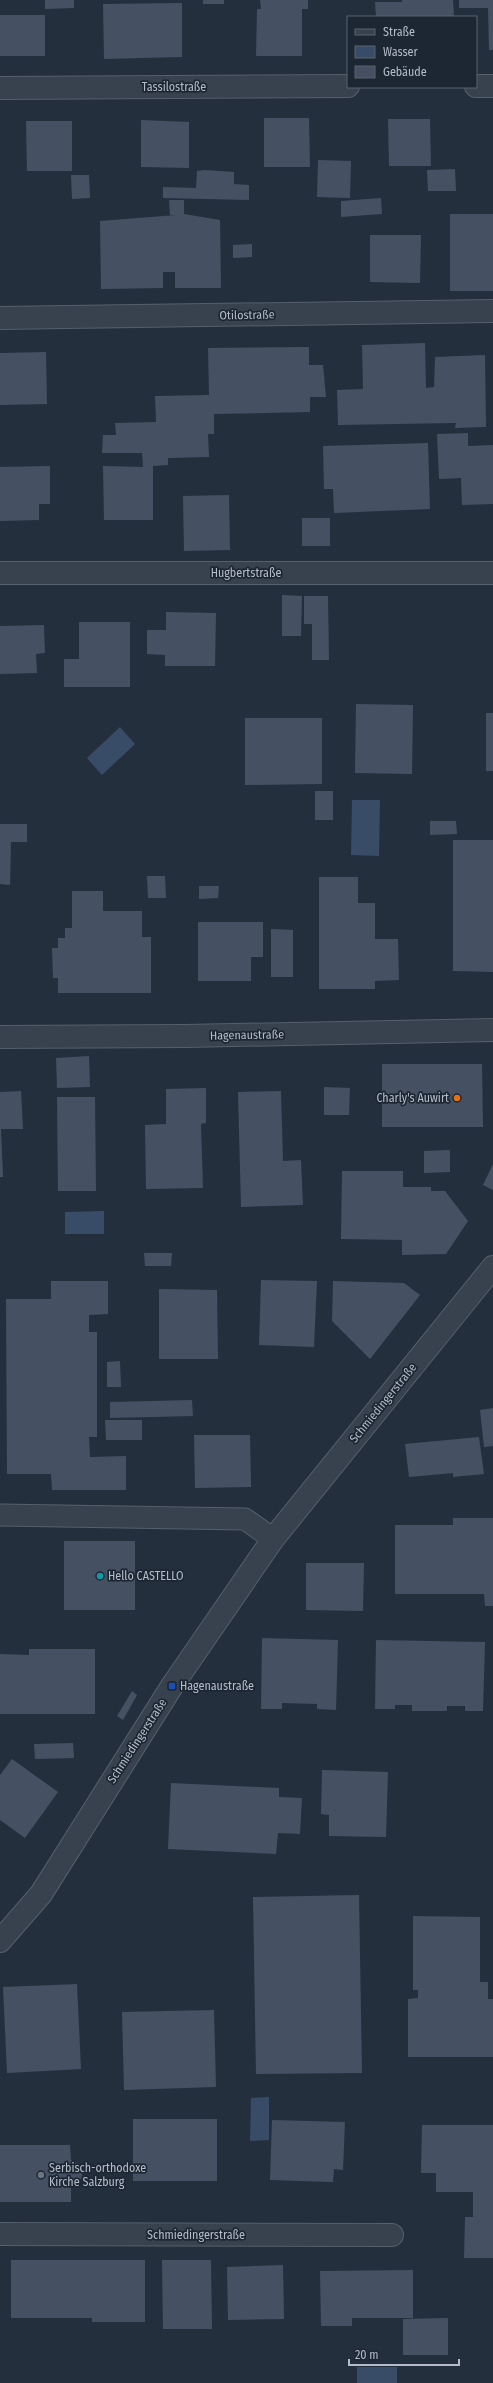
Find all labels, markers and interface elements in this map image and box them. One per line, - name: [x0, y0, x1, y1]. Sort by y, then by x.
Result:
- legend: [347, 16, 477, 88]
- text: Straße: [383, 25, 415, 39]
- text: Wasser: [383, 45, 418, 59]
- text: Gebäude: [383, 65, 427, 79]
- street label: Tassilostraße: [142, 80, 206, 94]
- street label: Otilostraße: [219, 308, 275, 322]
- street label: Hugbertstraße: [211, 566, 281, 580]
- street label: Hagenaustraße: [210, 1027, 284, 1043]
- place label: Charly's Auwirt: [376, 1091, 449, 1105]
- marker: Charly's Auwirt: [452, 1093, 462, 1103]
- street label: Schmiedingerstraße: [347, 1361, 419, 1445]
- place label: Hello CASTELLO: [108, 1569, 184, 1583]
- marker: Hello CASTELLO: [95, 1571, 105, 1581]
- place label: Hagenaustraße: [180, 1679, 254, 1693]
- marker: Hagenaustraße: [167, 1681, 177, 1691]
- street label: Schmiedingerstraße: [104, 1696, 170, 1786]
- place label: Serbisch-orthodoxe Kirche Salzburg: [49, 2161, 146, 2189]
- marker: Serbisch-orthodoxe Kirche Salzburg: [36, 2170, 46, 2180]
- street label: Schmiedingerstraße: [147, 2228, 245, 2242]
- scale bar: [349, 2341, 459, 2367]
- text: 20 m: [355, 2348, 379, 2362]

